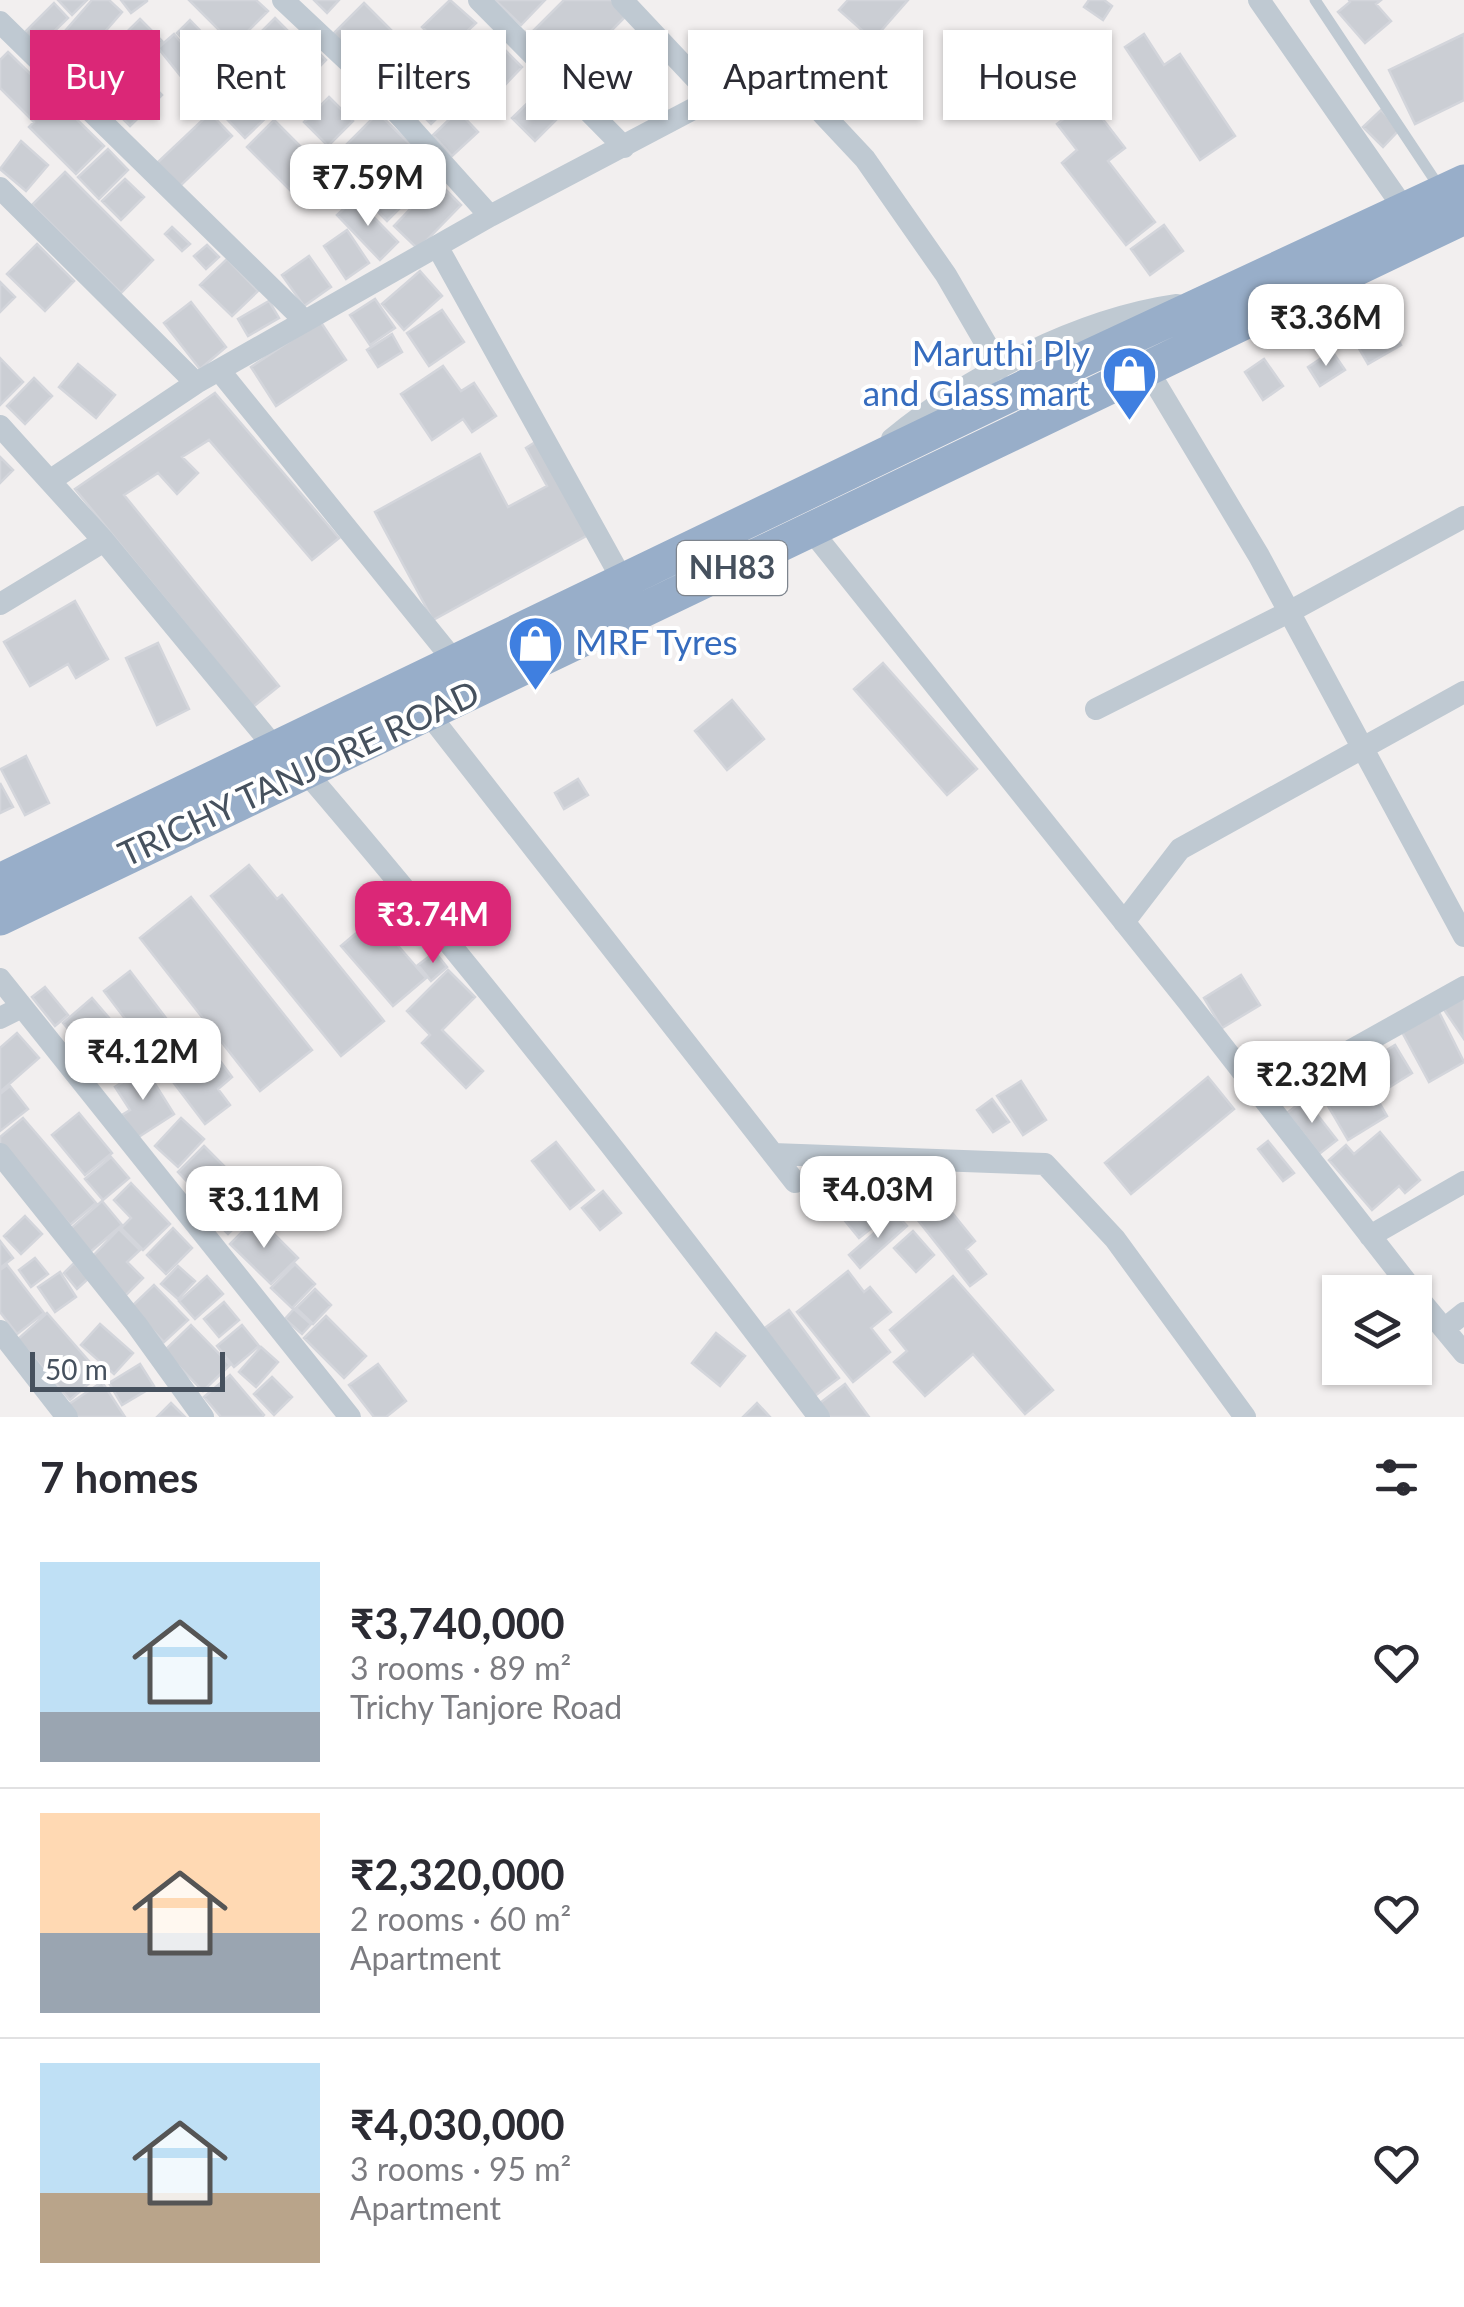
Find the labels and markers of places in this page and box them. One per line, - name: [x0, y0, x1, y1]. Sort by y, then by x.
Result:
- pin: ₹7.59M: [287, 144, 449, 229]
- pin: ₹3.36M: [1245, 284, 1407, 369]
- place label: Maruthi Ply and Glass mart: [863, 331, 1090, 413]
- shop icon: Maruthi Ply and Glass mart: [1099, 344, 1159, 423]
- shop icon: MRF Tyres: [506, 613, 566, 692]
- place label: MRF Tyres: [575, 620, 738, 662]
- pin: ₹3.74M: [352, 881, 514, 966]
- pin: ₹4.12M: [62, 1018, 224, 1103]
- pin: ₹2.32M: [1231, 1041, 1393, 1126]
- pin: ₹4.03M: [797, 1156, 959, 1241]
- pin: ₹3.11M: [183, 1166, 345, 1251]

